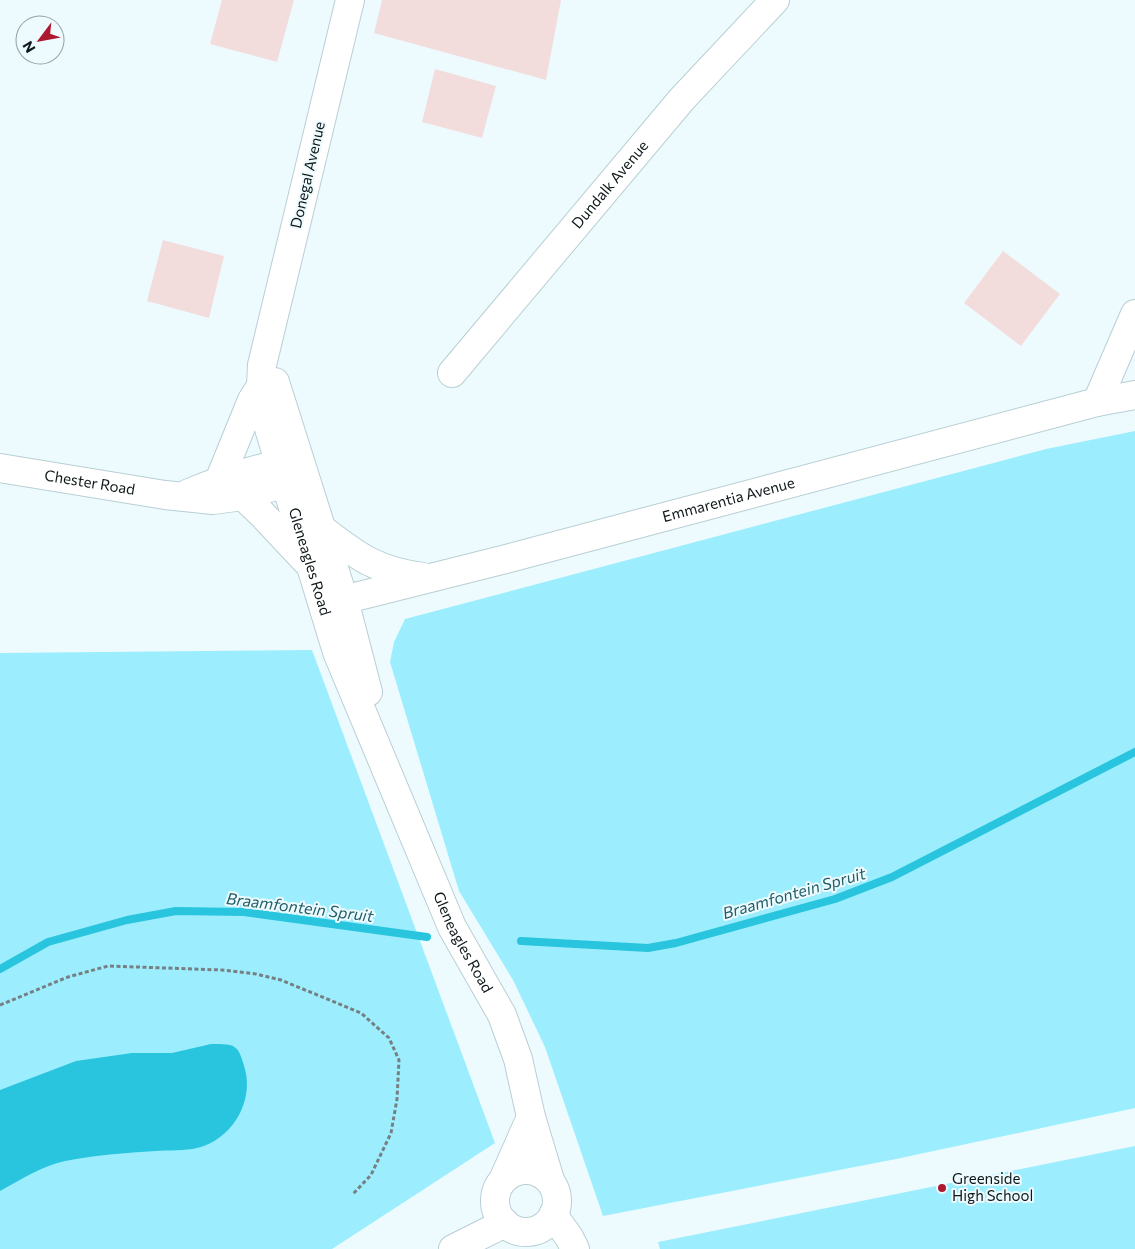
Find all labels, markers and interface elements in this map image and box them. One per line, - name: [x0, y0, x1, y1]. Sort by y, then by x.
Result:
- north arrow: [15, 15, 65, 65]
- text: N: [19, 38, 39, 56]
- street label: Donegal Avenue: [286, 120, 328, 230]
- street label: Dundalk Avenue: [567, 136, 652, 232]
- street label: Chester Road: [43, 465, 137, 498]
- street label: Emmarentia Avenue: [660, 473, 796, 525]
- street label: Gleneagles Road: [286, 505, 335, 617]
- water label: Braamfontein Spruit: [720, 863, 868, 922]
- water label: Braamfontein Spruit: [225, 888, 375, 925]
- street label: Gleneagles Road: [430, 889, 497, 996]
- place label: Greenside High School: [952, 1169, 1033, 1204]
- marker: Greenside High School: [936, 1182, 948, 1194]

